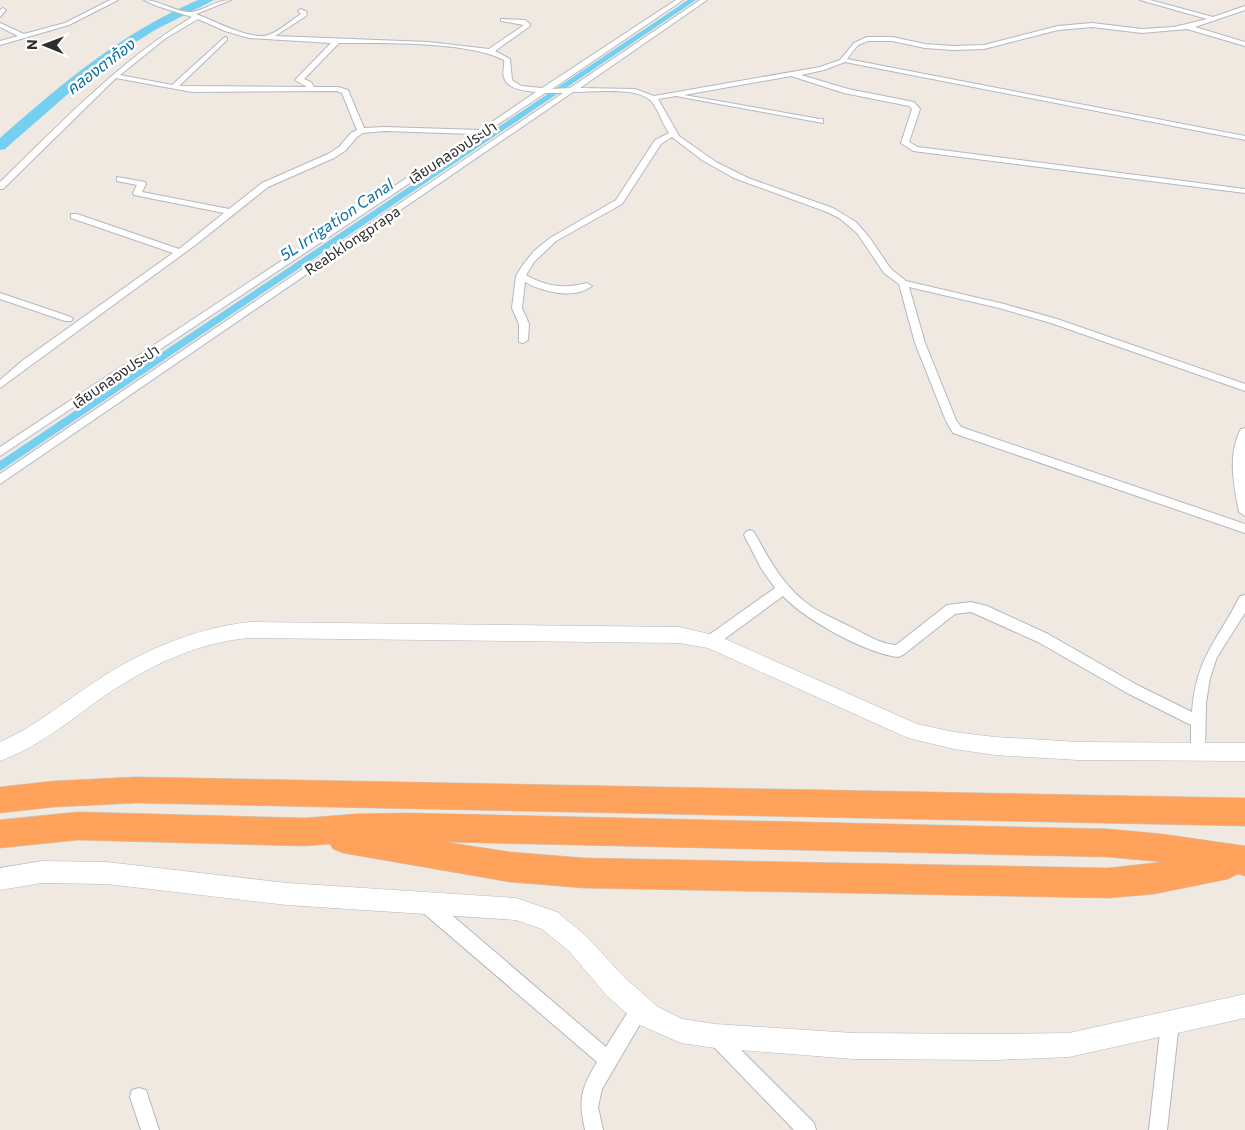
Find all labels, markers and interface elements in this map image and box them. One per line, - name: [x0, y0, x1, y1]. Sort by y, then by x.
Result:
- north arrow: [20, 20, 70, 70]
- water label: คลองตาก้อง: [62, 33, 139, 98]
- text: N: [23, 39, 40, 50]
- street label: เลียบคลองประปา: [404, 117, 500, 187]
- water label: 5L Irrigation Canal: [276, 173, 397, 264]
- street label: Reabklongprapa: [301, 201, 403, 279]
- street label: เลียบคลองประปา: [68, 340, 162, 412]

